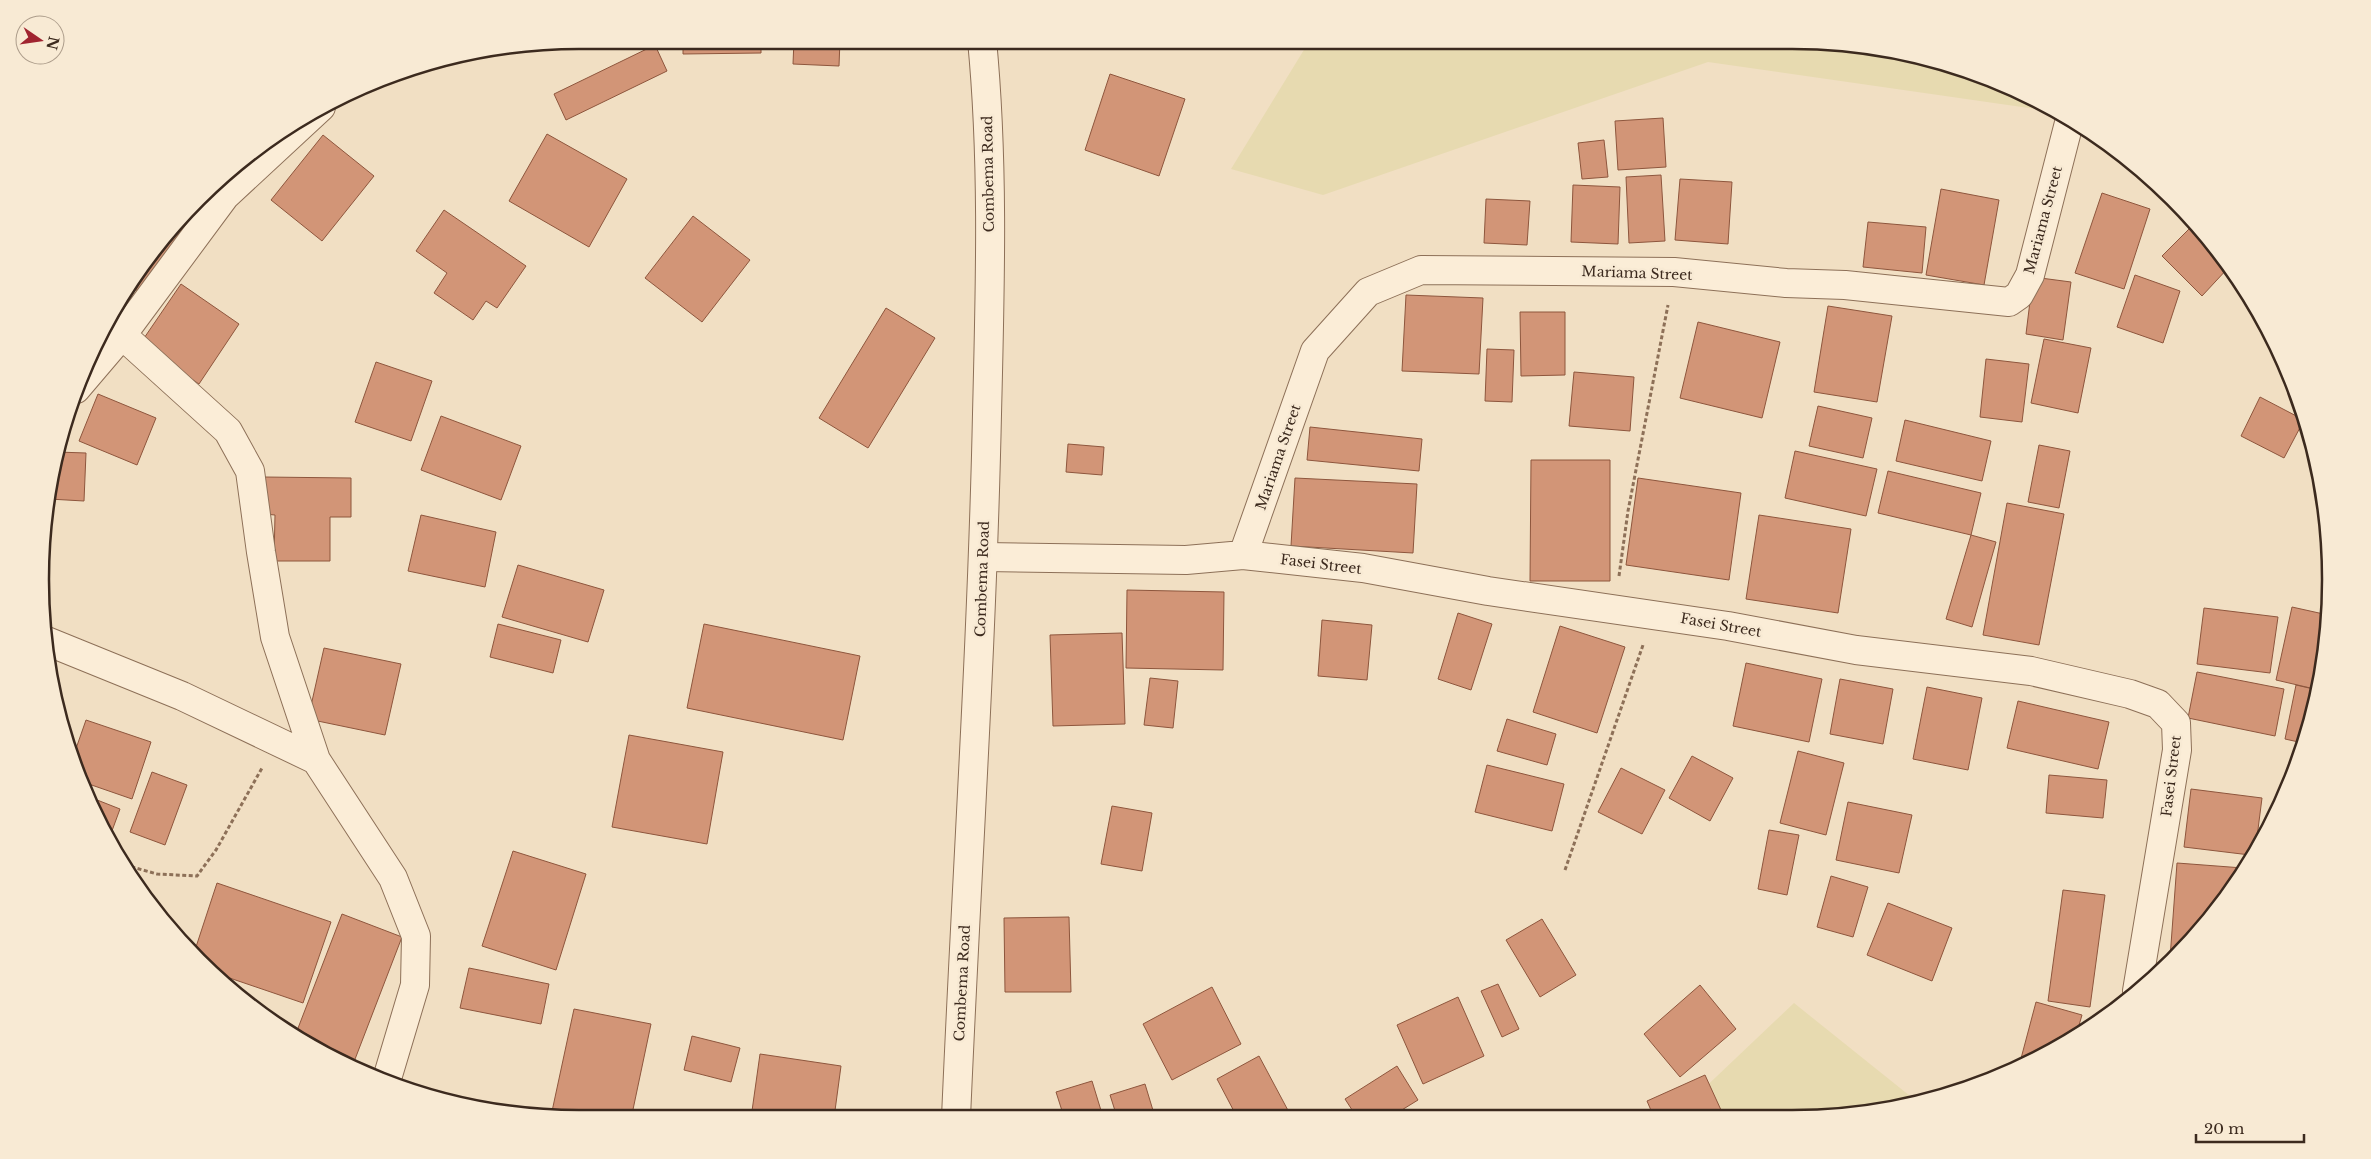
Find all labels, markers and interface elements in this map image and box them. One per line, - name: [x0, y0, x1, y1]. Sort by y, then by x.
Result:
- north arrow: [15, 15, 65, 65]
- text: N: [42, 34, 63, 51]
- street label: Combema Road: [978, 115, 998, 232]
- street label: Mariama Street: [2020, 163, 2066, 276]
- street label: Mariama Street: [1581, 262, 1693, 284]
- street label: Mariama Street: [1251, 401, 1305, 512]
- street label: Combema Road: [971, 520, 993, 638]
- street label: Fasei Street: [1279, 550, 1363, 578]
- street label: Fasei Street: [1679, 609, 1764, 641]
- street label: Fasei Street: [2157, 734, 2185, 818]
- street label: Combema Road: [950, 924, 974, 1042]
- scale bar: [2196, 1112, 2304, 1144]
- text: 20 m: [2204, 1119, 2244, 1138]

